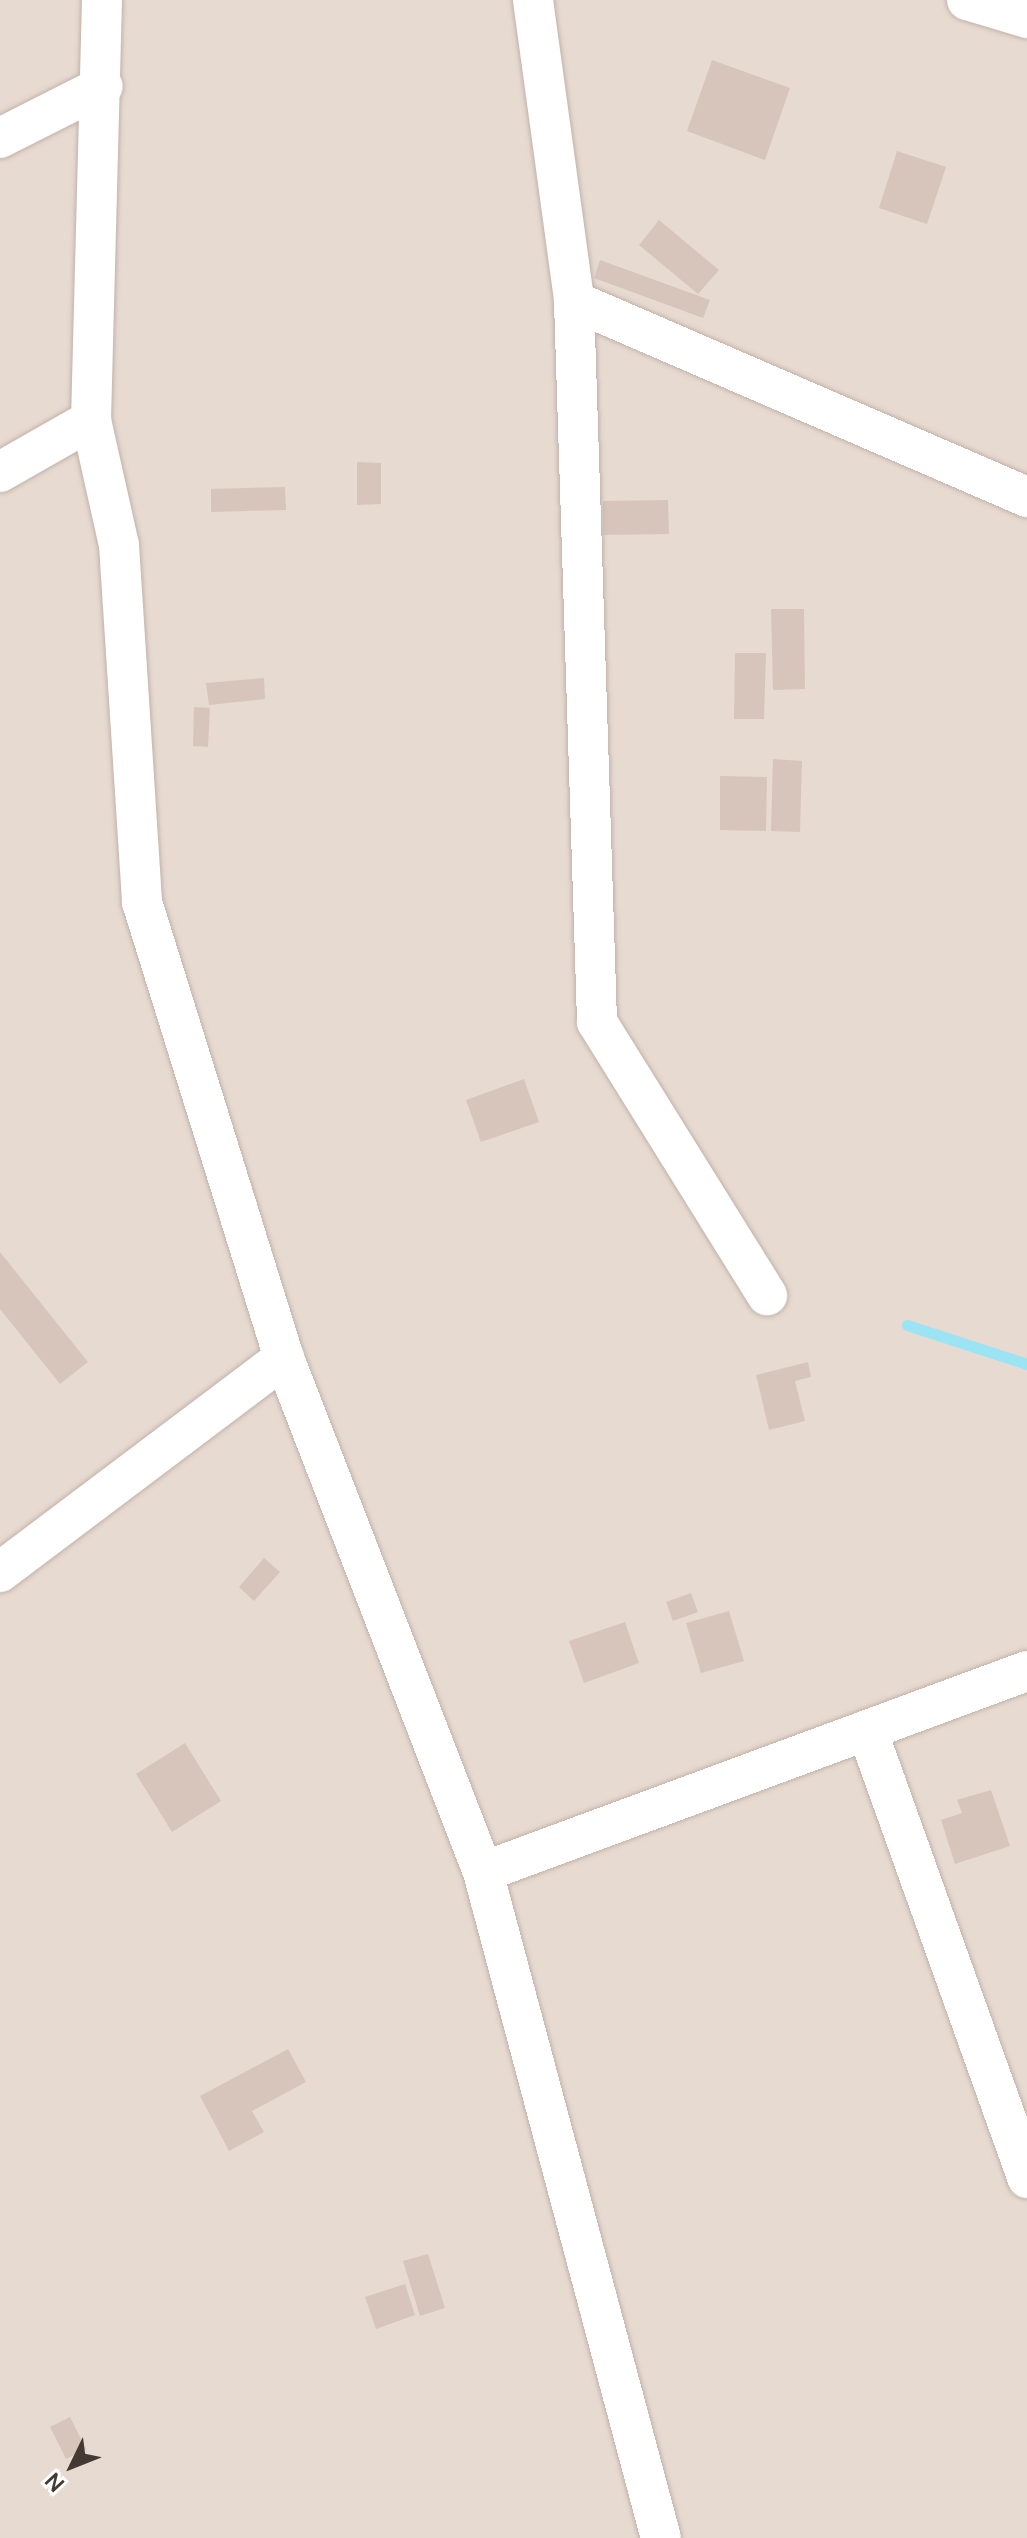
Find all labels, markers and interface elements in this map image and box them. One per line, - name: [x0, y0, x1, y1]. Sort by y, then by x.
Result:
- north arrow: [32, 2426, 112, 2506]
- text: N: [38, 2466, 71, 2498]

